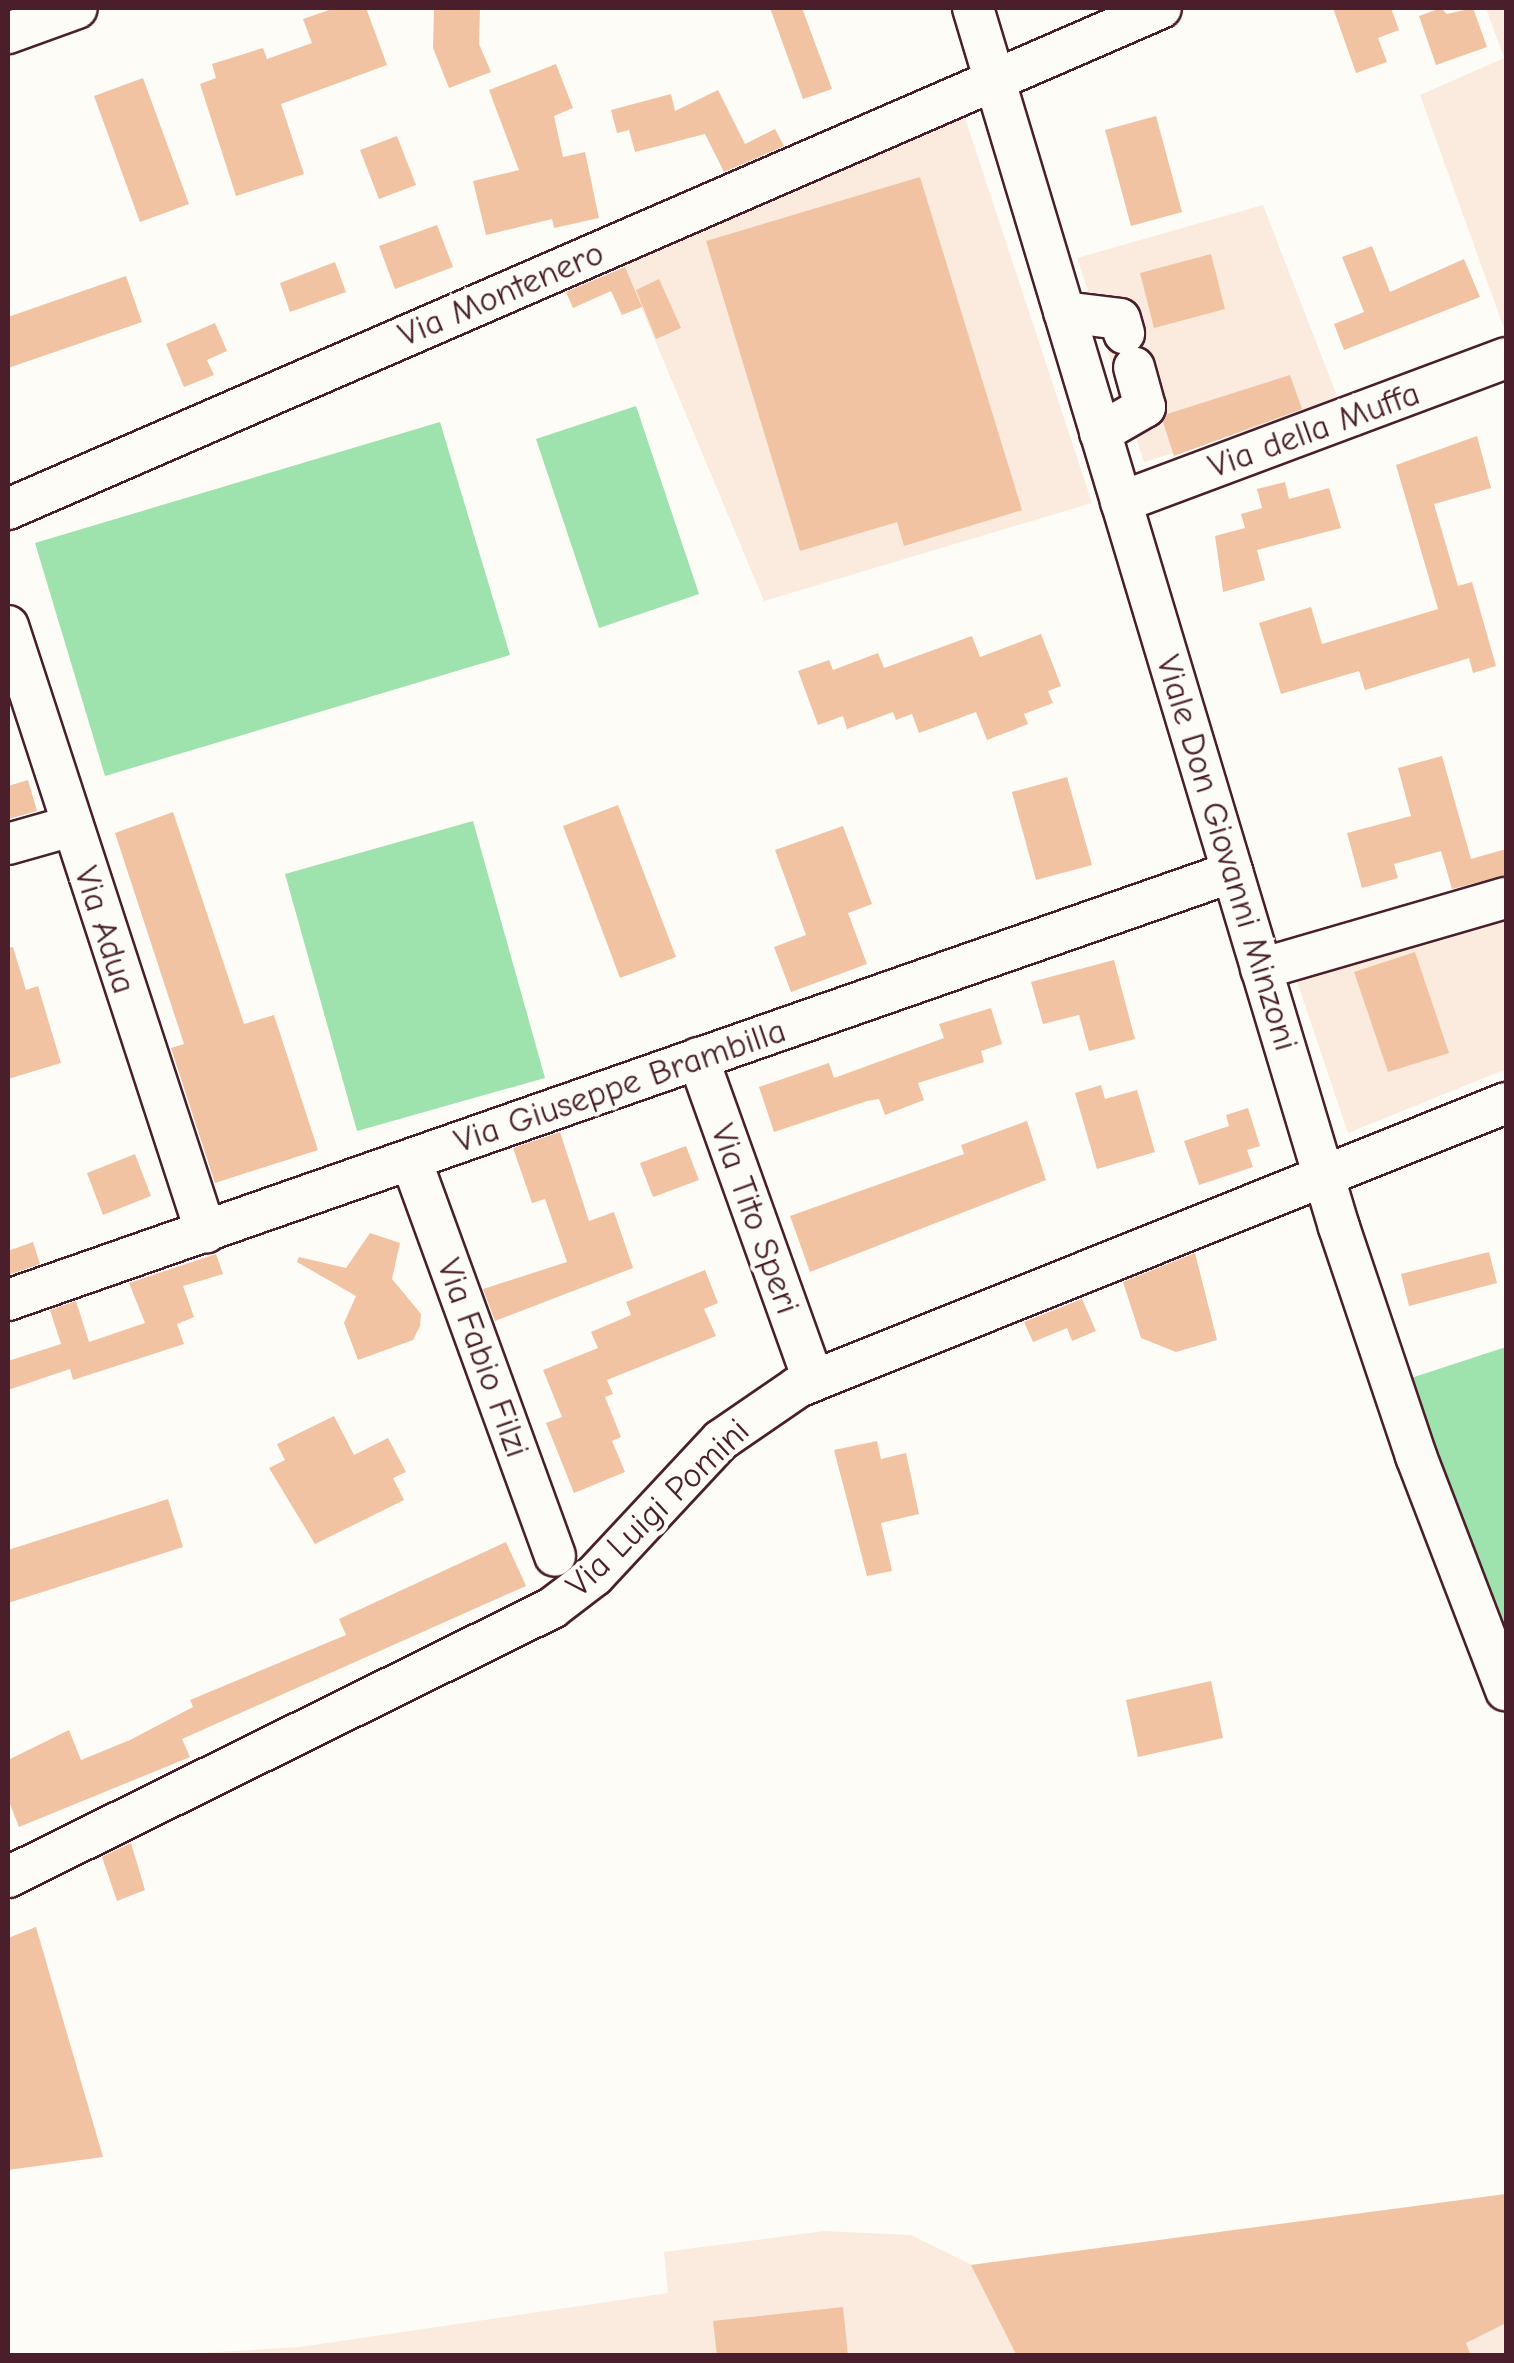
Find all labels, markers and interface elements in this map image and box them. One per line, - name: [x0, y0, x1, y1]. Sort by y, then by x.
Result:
- street label: Via Montenero: [392, 232, 610, 356]
- street label: Via della Muffa: [1203, 372, 1425, 488]
- street label: Viale Don Giovanni Minzoni: [1147, 650, 1307, 1056]
- street label: Via Adua: [65, 861, 145, 999]
- street label: Via Giuseppe Brambilla: [449, 1010, 791, 1162]
- street label: Via Tito Speri: [701, 1118, 809, 1320]
- street label: Via Fabio Filzi: [428, 1253, 538, 1463]
- street label: Via Luigi Pomini: [558, 1410, 758, 1606]

